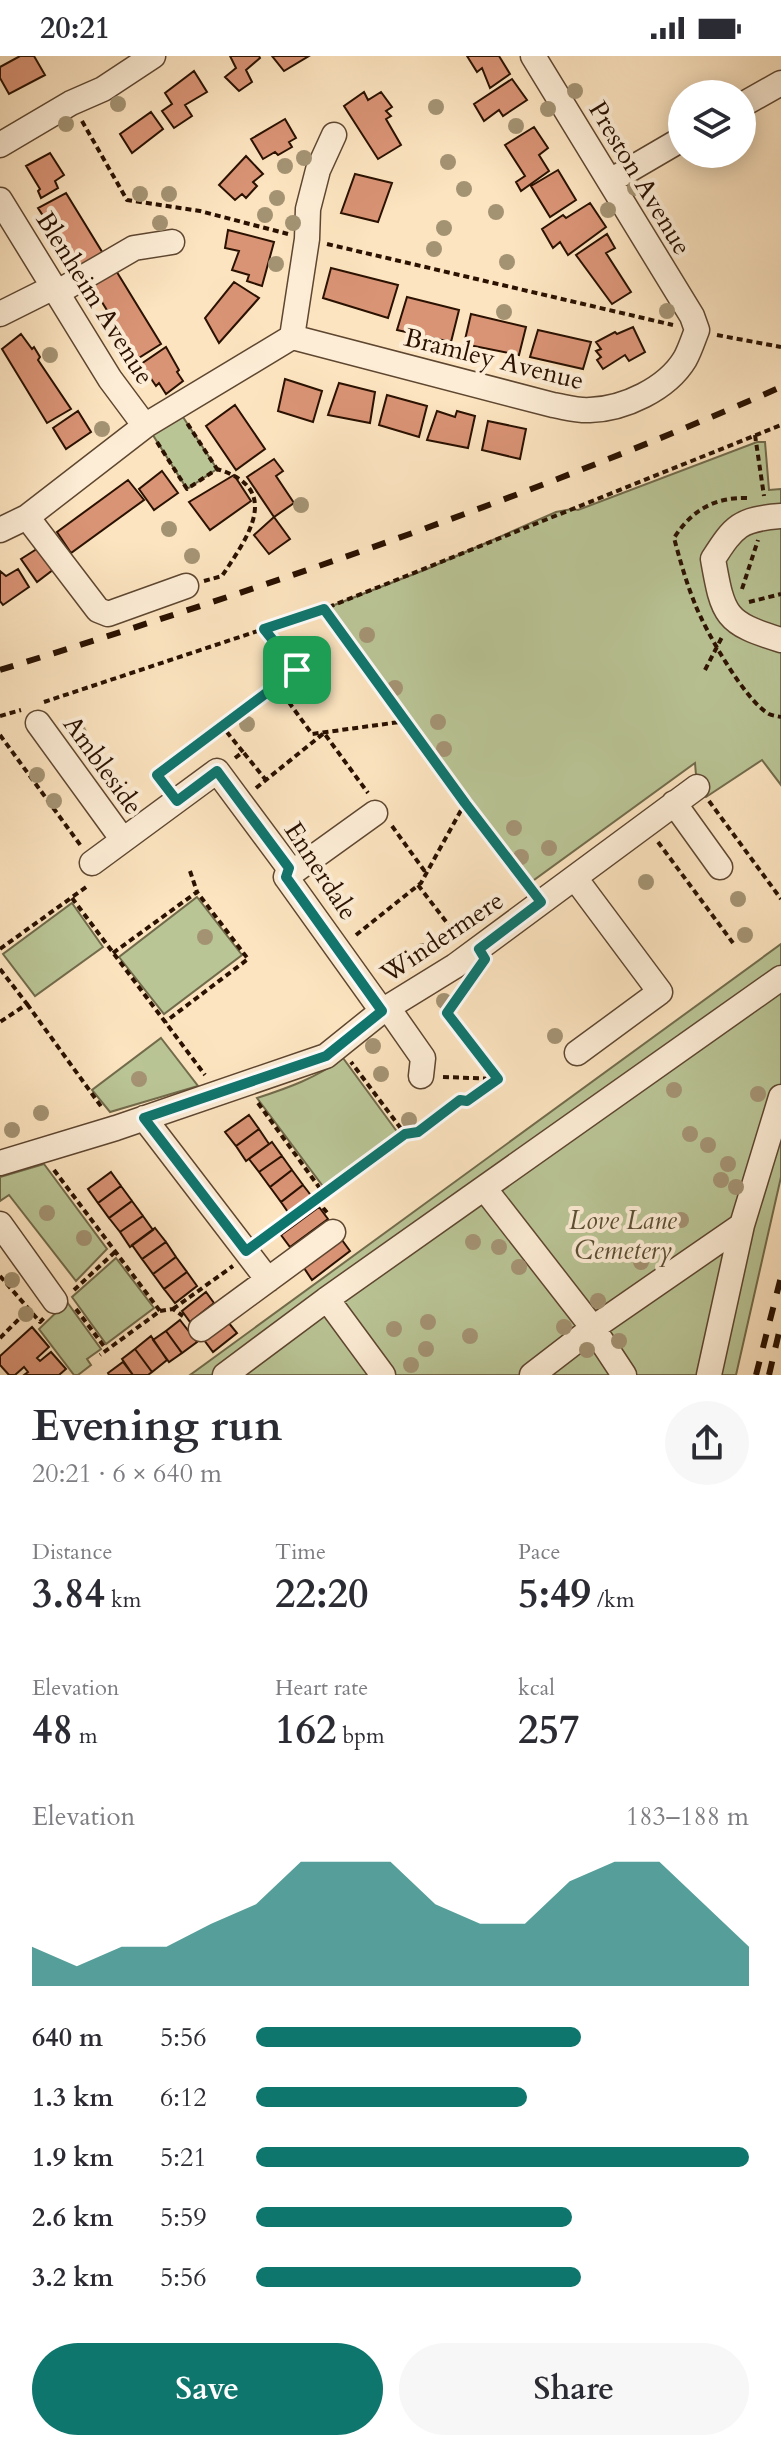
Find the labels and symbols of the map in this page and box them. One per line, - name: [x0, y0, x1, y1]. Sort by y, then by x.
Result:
- street label: Preston Avenue: [580, 95, 700, 261]
- street label: Blenheim Avenue: [28, 205, 162, 391]
- street label: Bramley Avenue: [401, 320, 587, 398]
- pin: [263, 636, 331, 704]
- street label: Ambleside: [55, 708, 151, 822]
- street label: Ennerdale: [276, 815, 366, 927]
- street label: Windermere: [373, 883, 510, 991]
- park label: Love Lane Cemetery: [569, 1203, 678, 1268]

